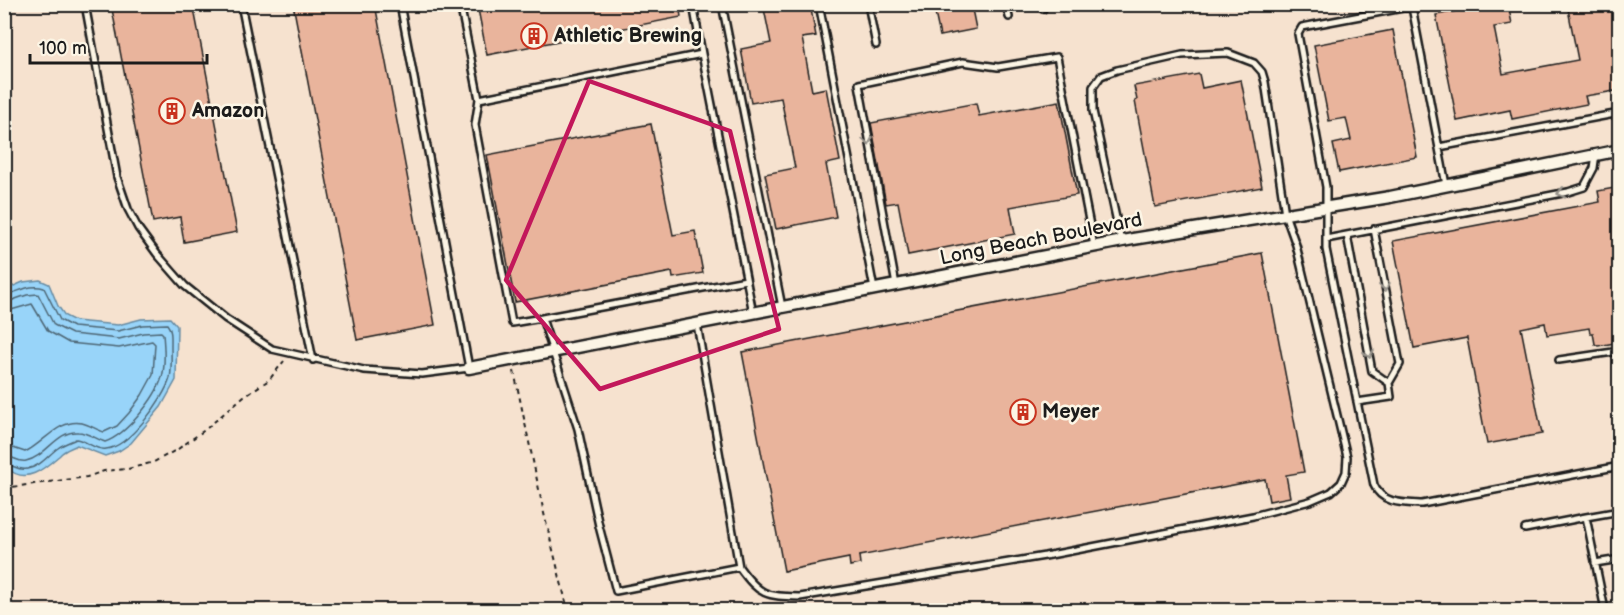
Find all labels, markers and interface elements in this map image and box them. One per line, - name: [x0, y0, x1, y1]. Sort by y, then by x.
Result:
- building icon: Athletic Brewing: [519, 21, 549, 51]
- place label: Athletic Brewing: [553, 24, 702, 48]
- scale bar: [30, 27, 207, 65]
- text: 100 m: [39, 38, 87, 59]
- building icon: Amazon: [157, 96, 187, 126]
- place label: Amazon: [191, 99, 264, 123]
- one-way arrow: [861, 136, 874, 146]
- one-way arrow: [1557, 186, 1567, 199]
- street label: Long Beach Boulevard: [938, 208, 1144, 270]
- one-way arrow: [1378, 282, 1391, 292]
- one-way arrow: [1362, 349, 1375, 359]
- building icon: Meyer: [1008, 397, 1038, 427]
- place label: Meyer: [1042, 400, 1100, 424]

